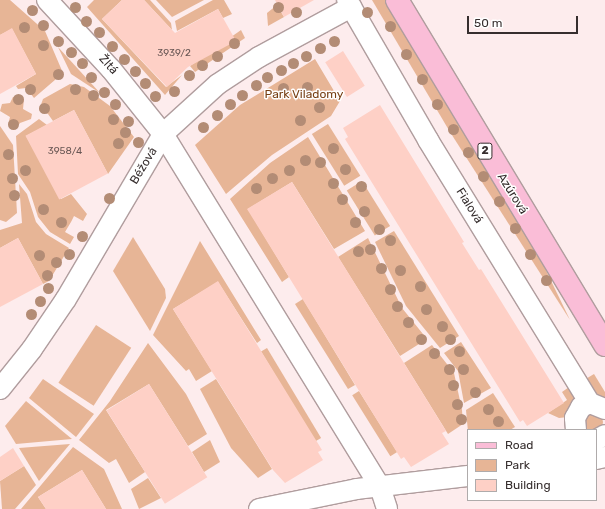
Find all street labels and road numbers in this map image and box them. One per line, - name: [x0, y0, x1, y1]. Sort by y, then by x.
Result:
- street label: Žltá: [95, 52, 121, 78]
- road number: 2: [477, 142, 493, 160]
- street label: Béžová: [127, 145, 161, 187]
- street label: Azúrová: [494, 171, 530, 217]
- street label: Fialová: [453, 186, 485, 226]

